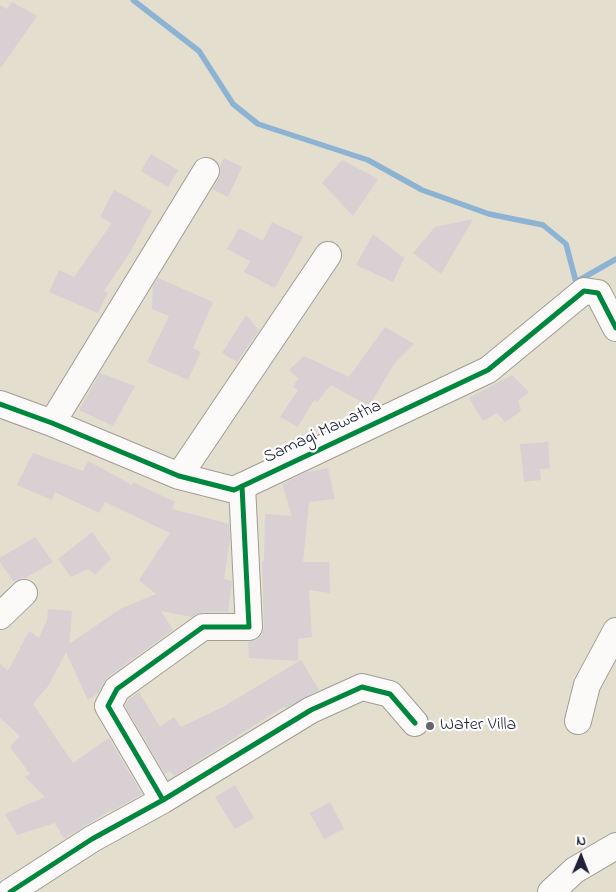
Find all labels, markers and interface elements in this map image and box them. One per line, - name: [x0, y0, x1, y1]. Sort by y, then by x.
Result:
- street label: Samagi Mawatha: [261, 396, 385, 470]
- place label: Water Villa: [440, 715, 516, 737]
- marker: Water Villa: [424, 720, 436, 732]
- text: N: [576, 831, 586, 852]
- north arrow: [556, 832, 606, 882]

